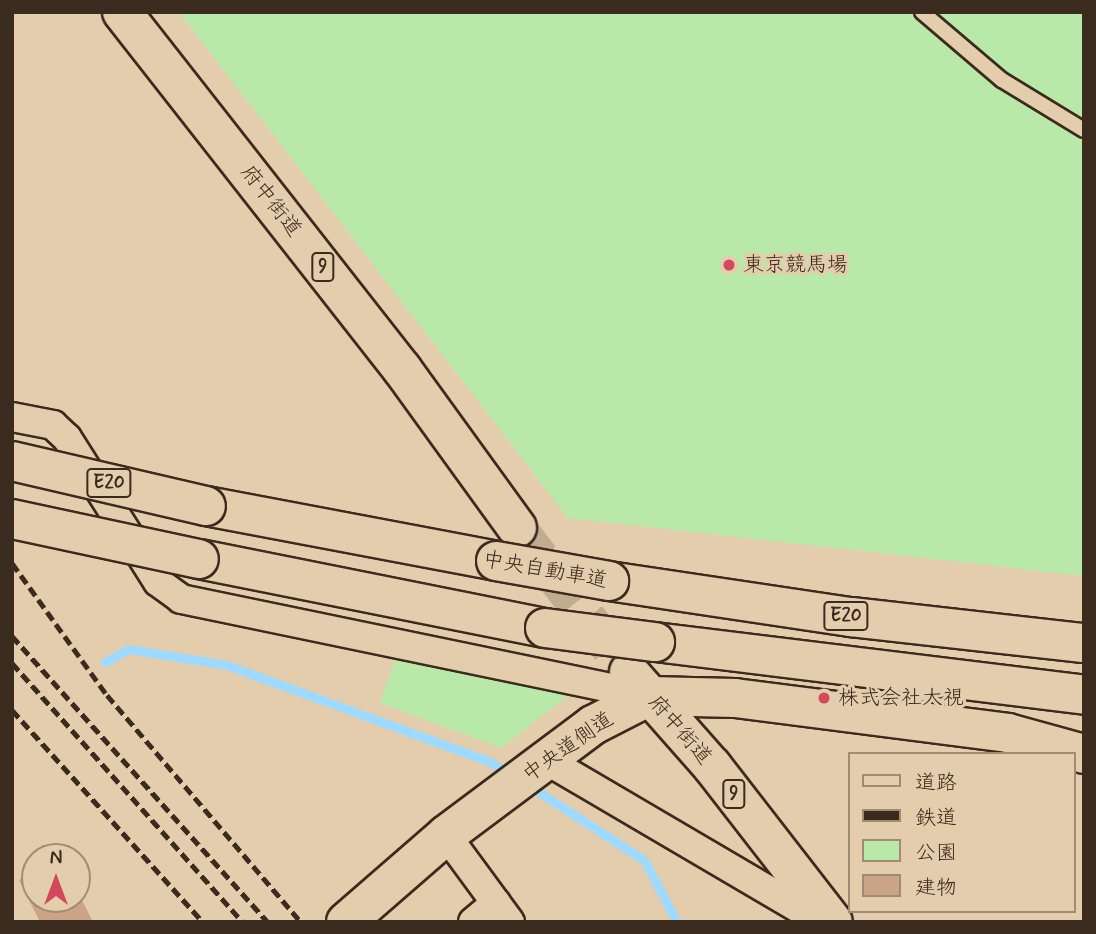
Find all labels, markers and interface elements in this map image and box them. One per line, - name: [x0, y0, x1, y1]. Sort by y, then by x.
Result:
- street label: 府中街道: [235, 160, 307, 242]
- road number: 9: [311, 252, 335, 282]
- place label: 東京競馬場: [743, 252, 848, 278]
- marker: 東京競馬場: [721, 257, 737, 273]
- road number: E20: [86, 468, 132, 498]
- street label: 中央自動車道: [481, 547, 609, 593]
- road number: E20: [823, 600, 869, 632]
- place label: 株式会社大視: [838, 685, 964, 711]
- street label: 府中街道: [643, 690, 717, 770]
- marker: 株式会社大視: [816, 690, 832, 706]
- street label: 中央道側道: [518, 707, 618, 787]
- legend: [848, 752, 1075, 913]
- text: 道路: [915, 769, 957, 797]
- road number: 9: [722, 778, 746, 810]
- text: 鉄道: [915, 804, 957, 832]
- text: 公園: [915, 839, 957, 867]
- north arrow: [21, 843, 91, 913]
- text: N: [50, 846, 62, 871]
- text: 建物: [915, 874, 957, 902]

